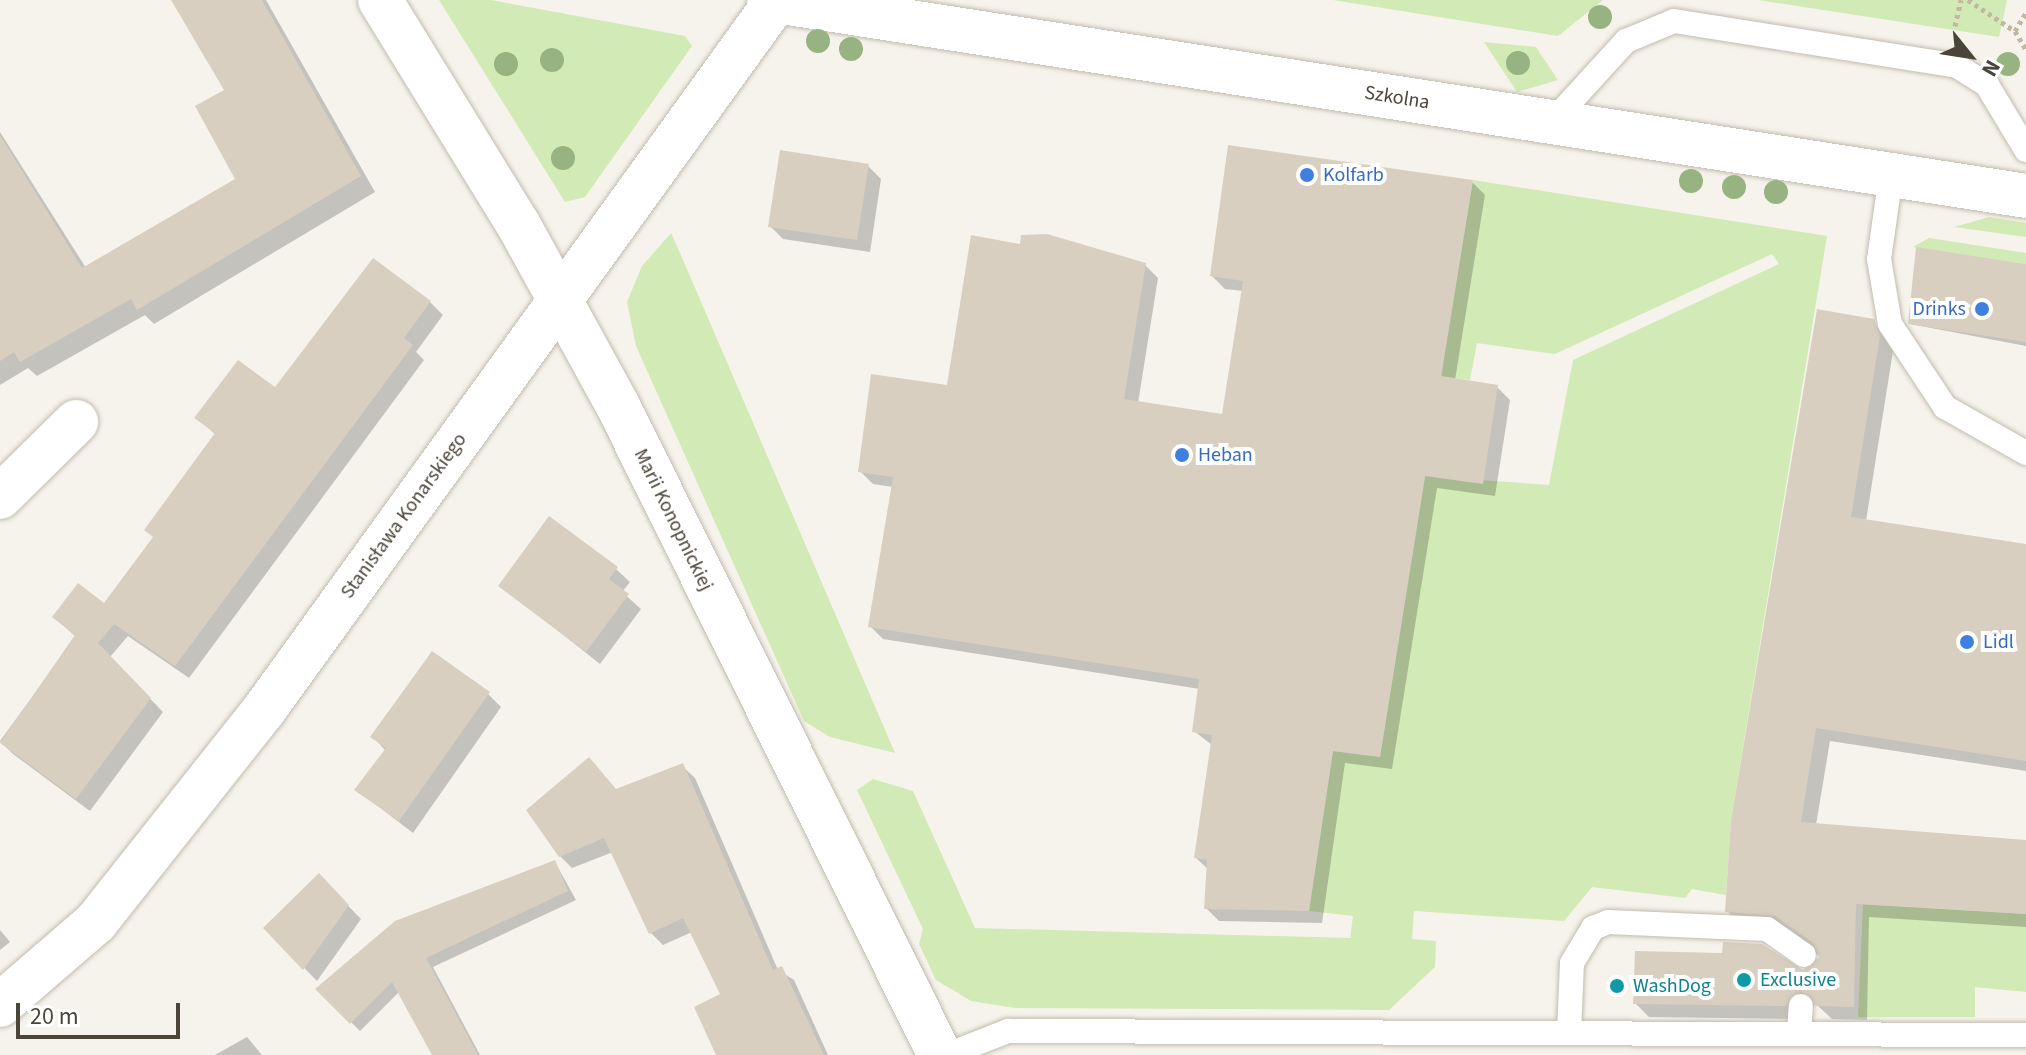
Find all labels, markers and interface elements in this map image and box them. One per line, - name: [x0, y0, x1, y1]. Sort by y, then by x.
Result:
- north arrow: [1930, 16, 2010, 96]
- text: N: [1973, 54, 2008, 82]
- street label: Szkolna: [1363, 81, 1431, 115]
- place label: Kolfarb: [1323, 163, 1384, 187]
- marker: Kolfarb: [1298, 166, 1316, 184]
- place label: Drinks: [1913, 297, 1966, 321]
- marker: Drinks: [1973, 300, 1991, 318]
- street label: Stanisława Konarskiego: [336, 428, 472, 604]
- place label: Heban: [1198, 443, 1253, 467]
- street label: Marii Konopnickiej: [628, 445, 718, 595]
- marker: Heban: [1173, 446, 1191, 464]
- place label: Lidl: [1983, 630, 2014, 654]
- marker: Lidl: [1958, 633, 1976, 651]
- place label: Exclusive: [1760, 968, 1836, 992]
- marker: Exclusive: [1735, 971, 1753, 989]
- place label: WashDog: [1633, 974, 1711, 998]
- marker: WashDog: [1608, 977, 1626, 995]
- scale bar: [20, 987, 184, 1037]
- text: 20 m: [30, 999, 79, 1034]

